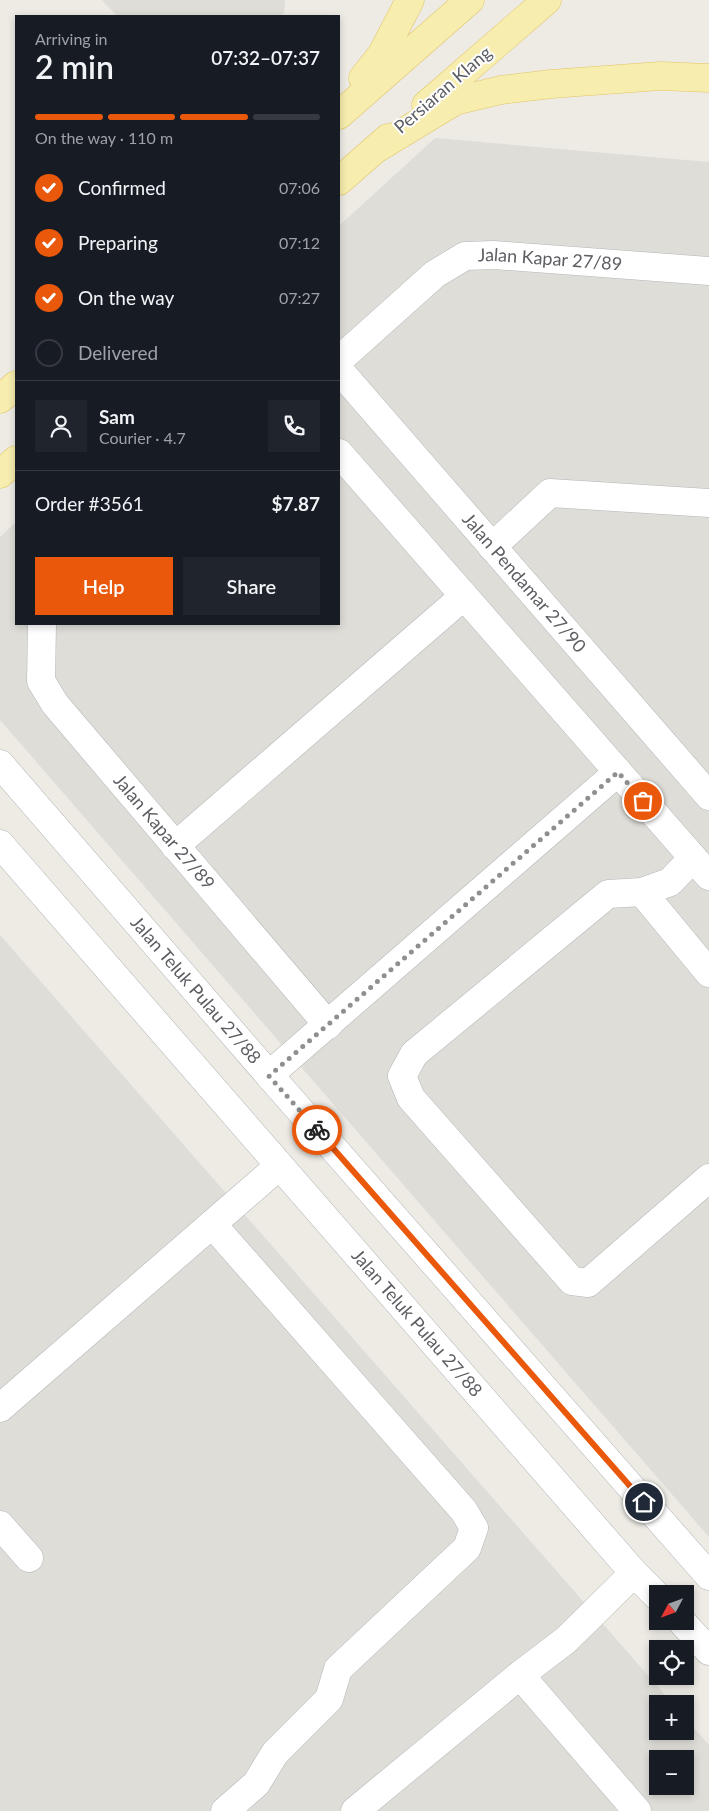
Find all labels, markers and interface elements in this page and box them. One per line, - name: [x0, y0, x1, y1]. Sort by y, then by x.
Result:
- text: Arriving in: [35, 29, 108, 48]
- street label: Persiaran Klang: [389, 41, 496, 138]
- text: 07:32–07:37: [211, 46, 320, 69]
- text: 2 min: [35, 47, 114, 86]
- text: On the way · 110 m: [35, 128, 173, 147]
- icon: check: [35, 174, 63, 202]
- text: Confirmed: [78, 176, 166, 199]
- text: 07:06: [279, 178, 320, 197]
- icon: check: [35, 229, 63, 257]
- text: Preparing: [78, 231, 158, 254]
- text: 07:12: [279, 233, 320, 252]
- street label: Jalan Kapar 27/89: [477, 243, 623, 275]
- icon: check: [35, 284, 63, 312]
- text: On the way: [78, 286, 174, 309]
- text: 07:27: [279, 288, 320, 307]
- text: Delivered: [78, 341, 158, 364]
- button: person: [35, 400, 87, 452]
- button: phone: [268, 400, 320, 452]
- text: Sam: [99, 405, 135, 428]
- text: Courier · 4.7: [99, 428, 186, 447]
- text: Order #3561: [35, 492, 144, 515]
- text: $7.87: [271, 492, 320, 515]
- street label: Jalan Pendamar 27/90: [458, 508, 591, 656]
- button: Help: [35, 557, 173, 615]
- button: Share: [183, 557, 320, 615]
- street label: Jalan Kapar 27/89: [109, 769, 220, 894]
- pin: [622, 780, 664, 822]
- icon: bag: [629, 787, 657, 815]
- street label: Jalan Teluk Pulau 27/88: [126, 911, 266, 1068]
- courier: [292, 1105, 342, 1155]
- icon: bike: [303, 1116, 331, 1144]
- street label: Jalan Teluk Pulau 27/88: [347, 1244, 487, 1401]
- pin: [623, 1481, 665, 1523]
- icon: home: [630, 1488, 658, 1516]
- north arrow: [649, 1585, 694, 1630]
- map controls: [649, 1585, 694, 1795]
- button: locate: [649, 1640, 694, 1685]
- button: +: [649, 1695, 694, 1740]
- button: −: [649, 1750, 694, 1795]

